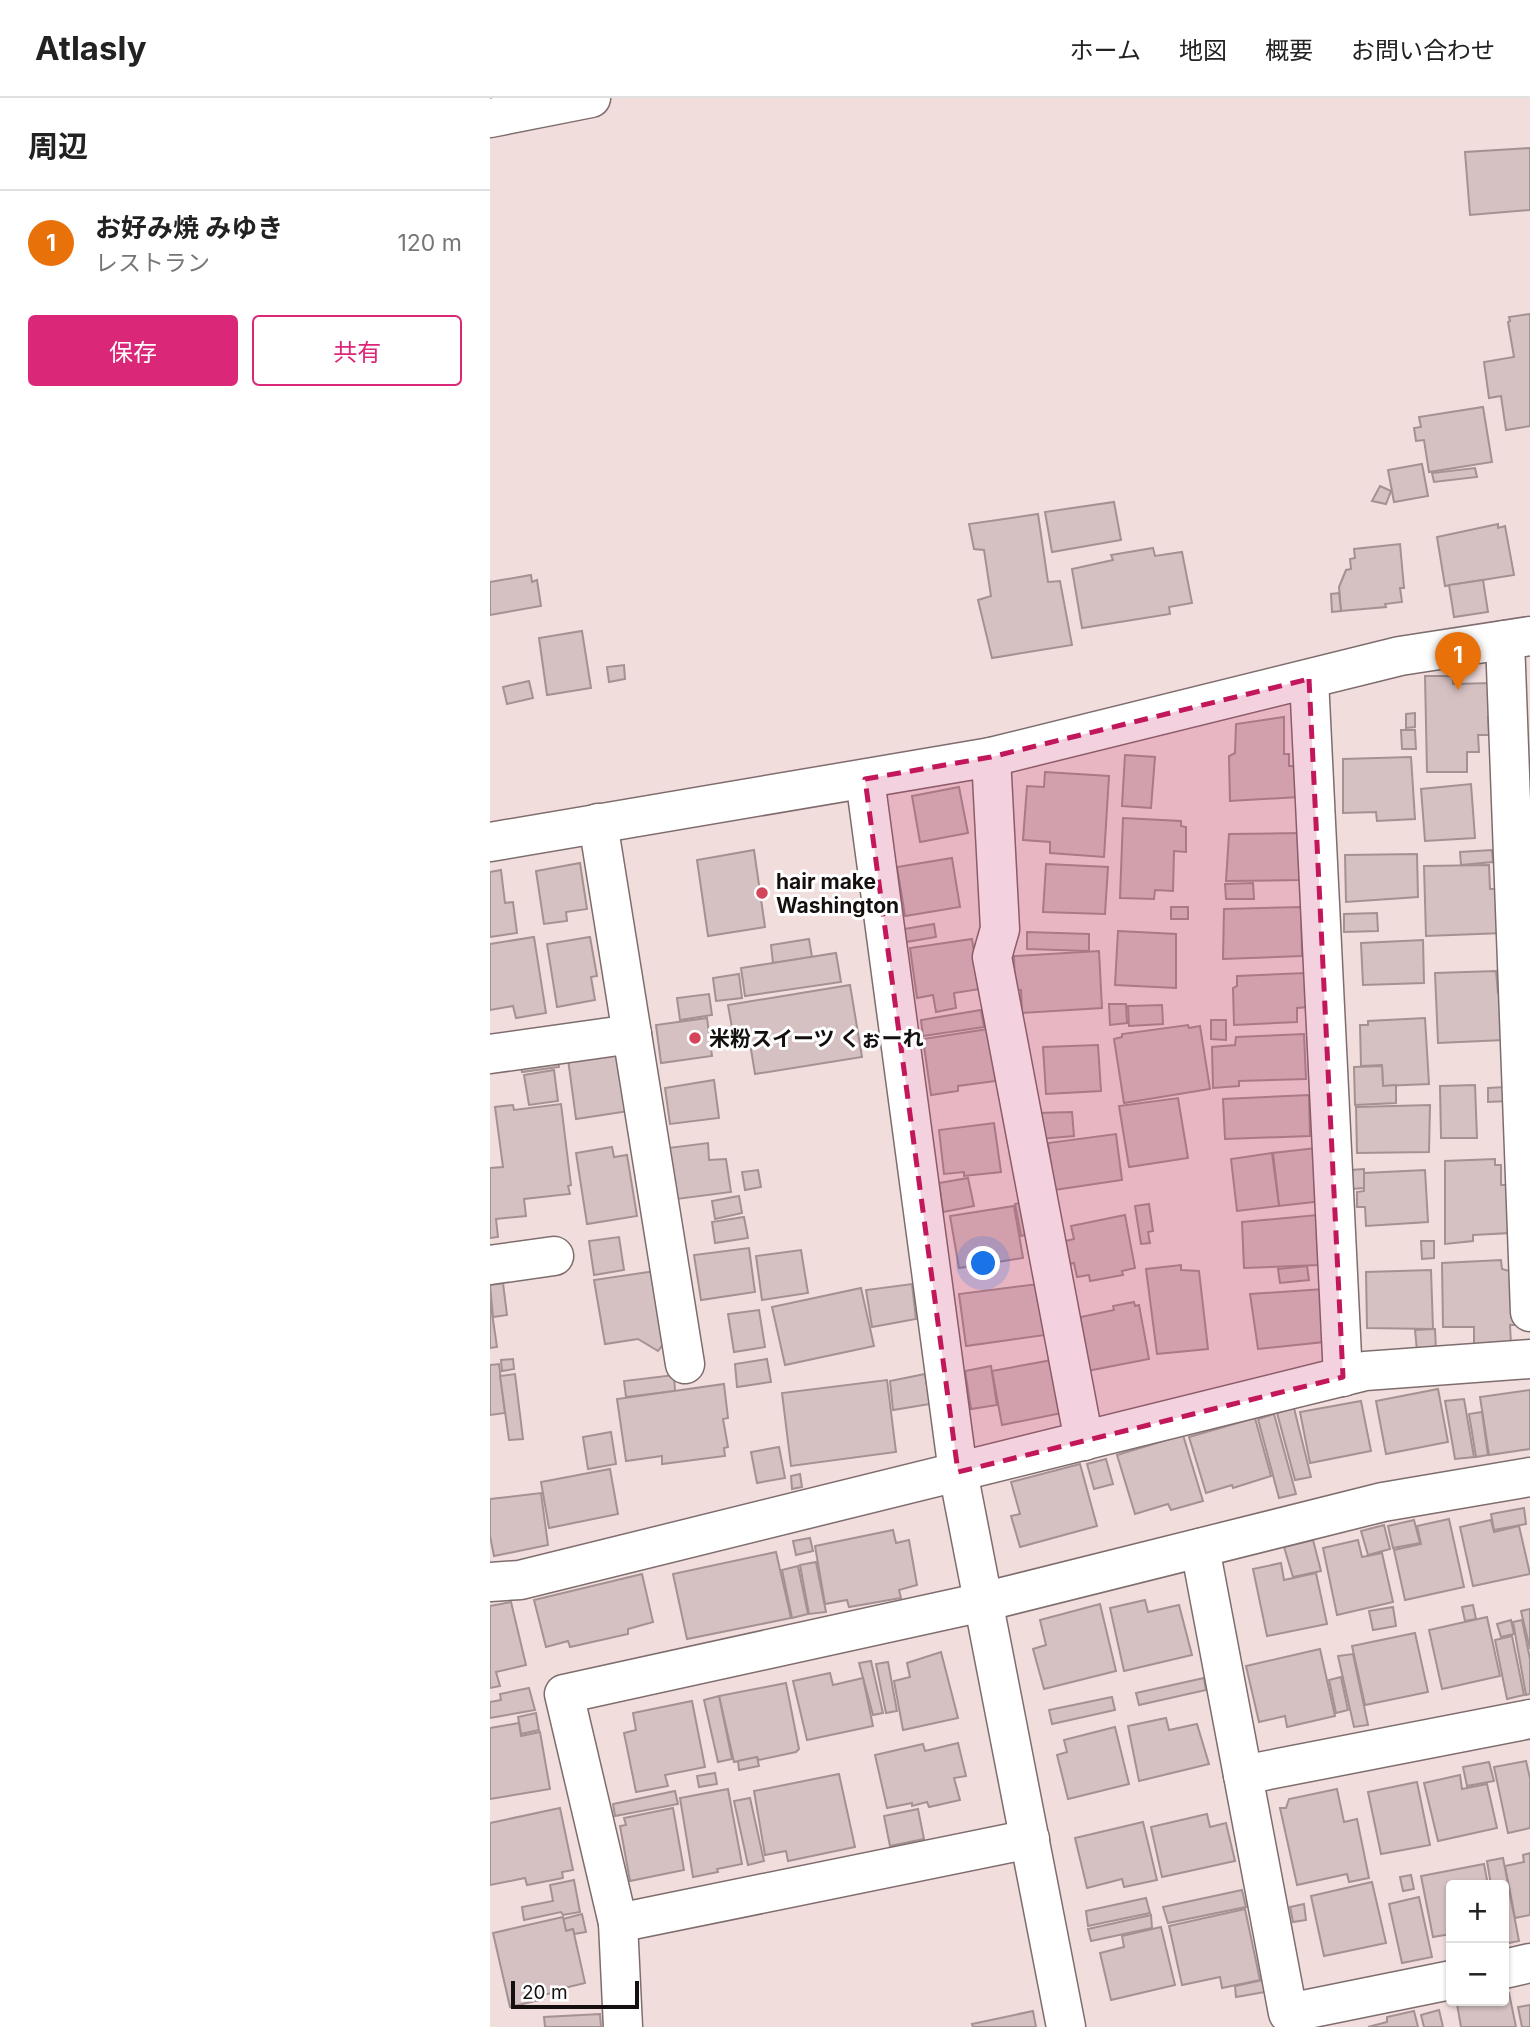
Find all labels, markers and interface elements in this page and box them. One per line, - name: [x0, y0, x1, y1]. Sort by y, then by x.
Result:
- text: Atlasly: [35, 28, 147, 68]
- text: ホーム: [1070, 36, 1141, 65]
- text: 地図: [1179, 36, 1227, 65]
- text: 概要: [1265, 36, 1313, 65]
- text: お問い合わせ: [1351, 36, 1495, 65]
- text: 周辺: [28, 128, 88, 164]
- text: お好み焼 みゆき: [95, 212, 283, 243]
- text: 1: [46, 229, 56, 257]
- text: 120 m: [397, 229, 462, 257]
- text: レストラン: [95, 249, 210, 277]
- button: 保存: [28, 315, 238, 386]
- button: 共有: [252, 315, 462, 386]
- pin: 1: [1435, 632, 1481, 690]
- place label: hair make Washington: [776, 869, 899, 918]
- marker: hair make Washington: [754, 885, 770, 901]
- place label: 米粉スイーツ くぉーれ: [709, 1026, 924, 1051]
- marker: 米粉スイーツ くぉーれ: [687, 1030, 703, 1046]
- your location: [966, 1246, 1000, 1280]
- map controls: [1446, 1880, 1509, 2006]
- button: +: [1446, 1880, 1509, 1943]
- button: −: [1446, 1943, 1509, 2006]
- scale bar: [511, 1978, 639, 2010]
- text: 20 m: [522, 1981, 568, 2004]

